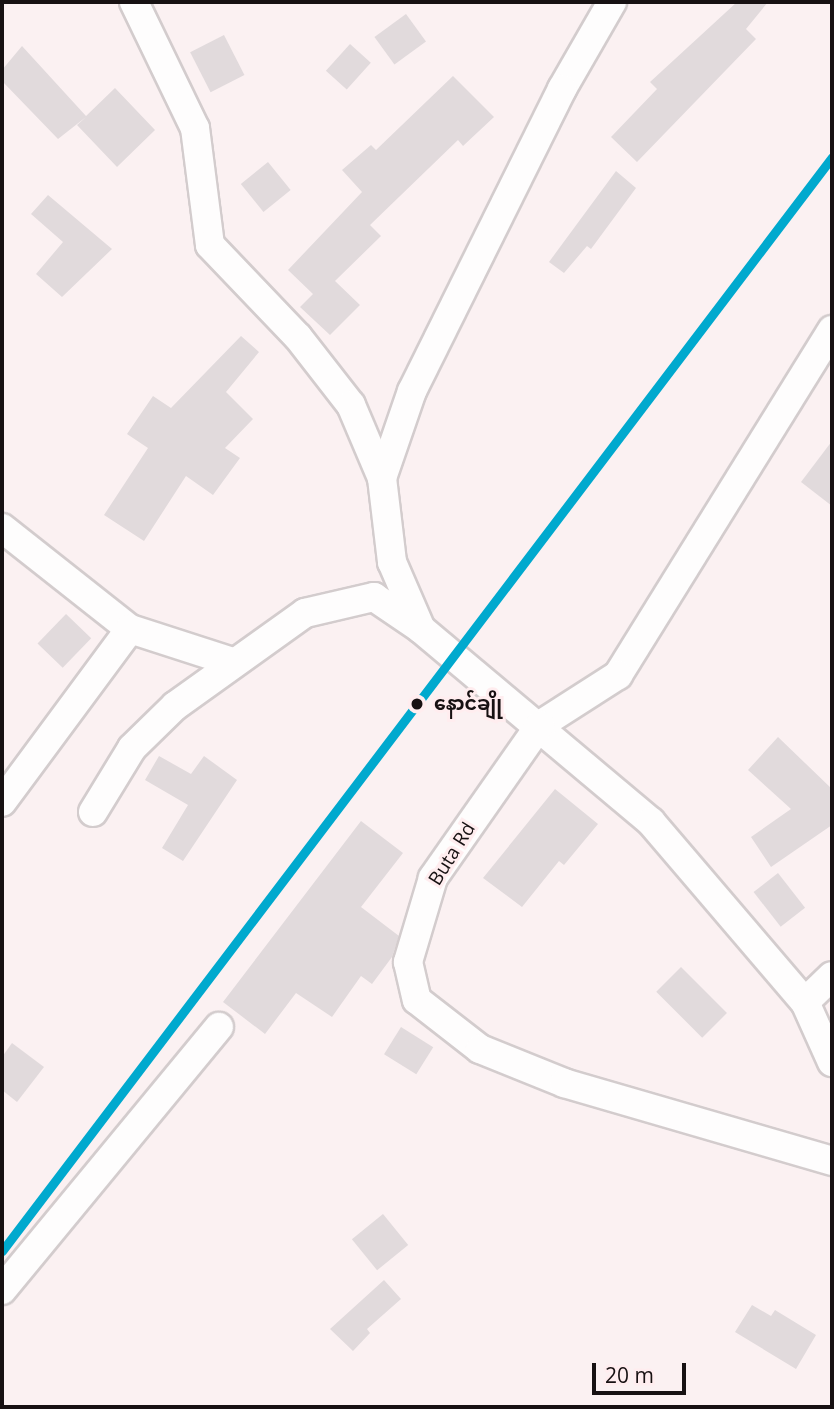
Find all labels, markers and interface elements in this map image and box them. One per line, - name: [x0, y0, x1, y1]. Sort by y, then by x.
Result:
- marker: နောင်ချို: [406, 693, 428, 715]
- place label: နောင်ချို: [434, 693, 503, 715]
- street label: Buta Rd: [424, 818, 480, 890]
- scale bar: [596, 1350, 690, 1394]
- text: 20 m: [605, 1361, 654, 1389]

